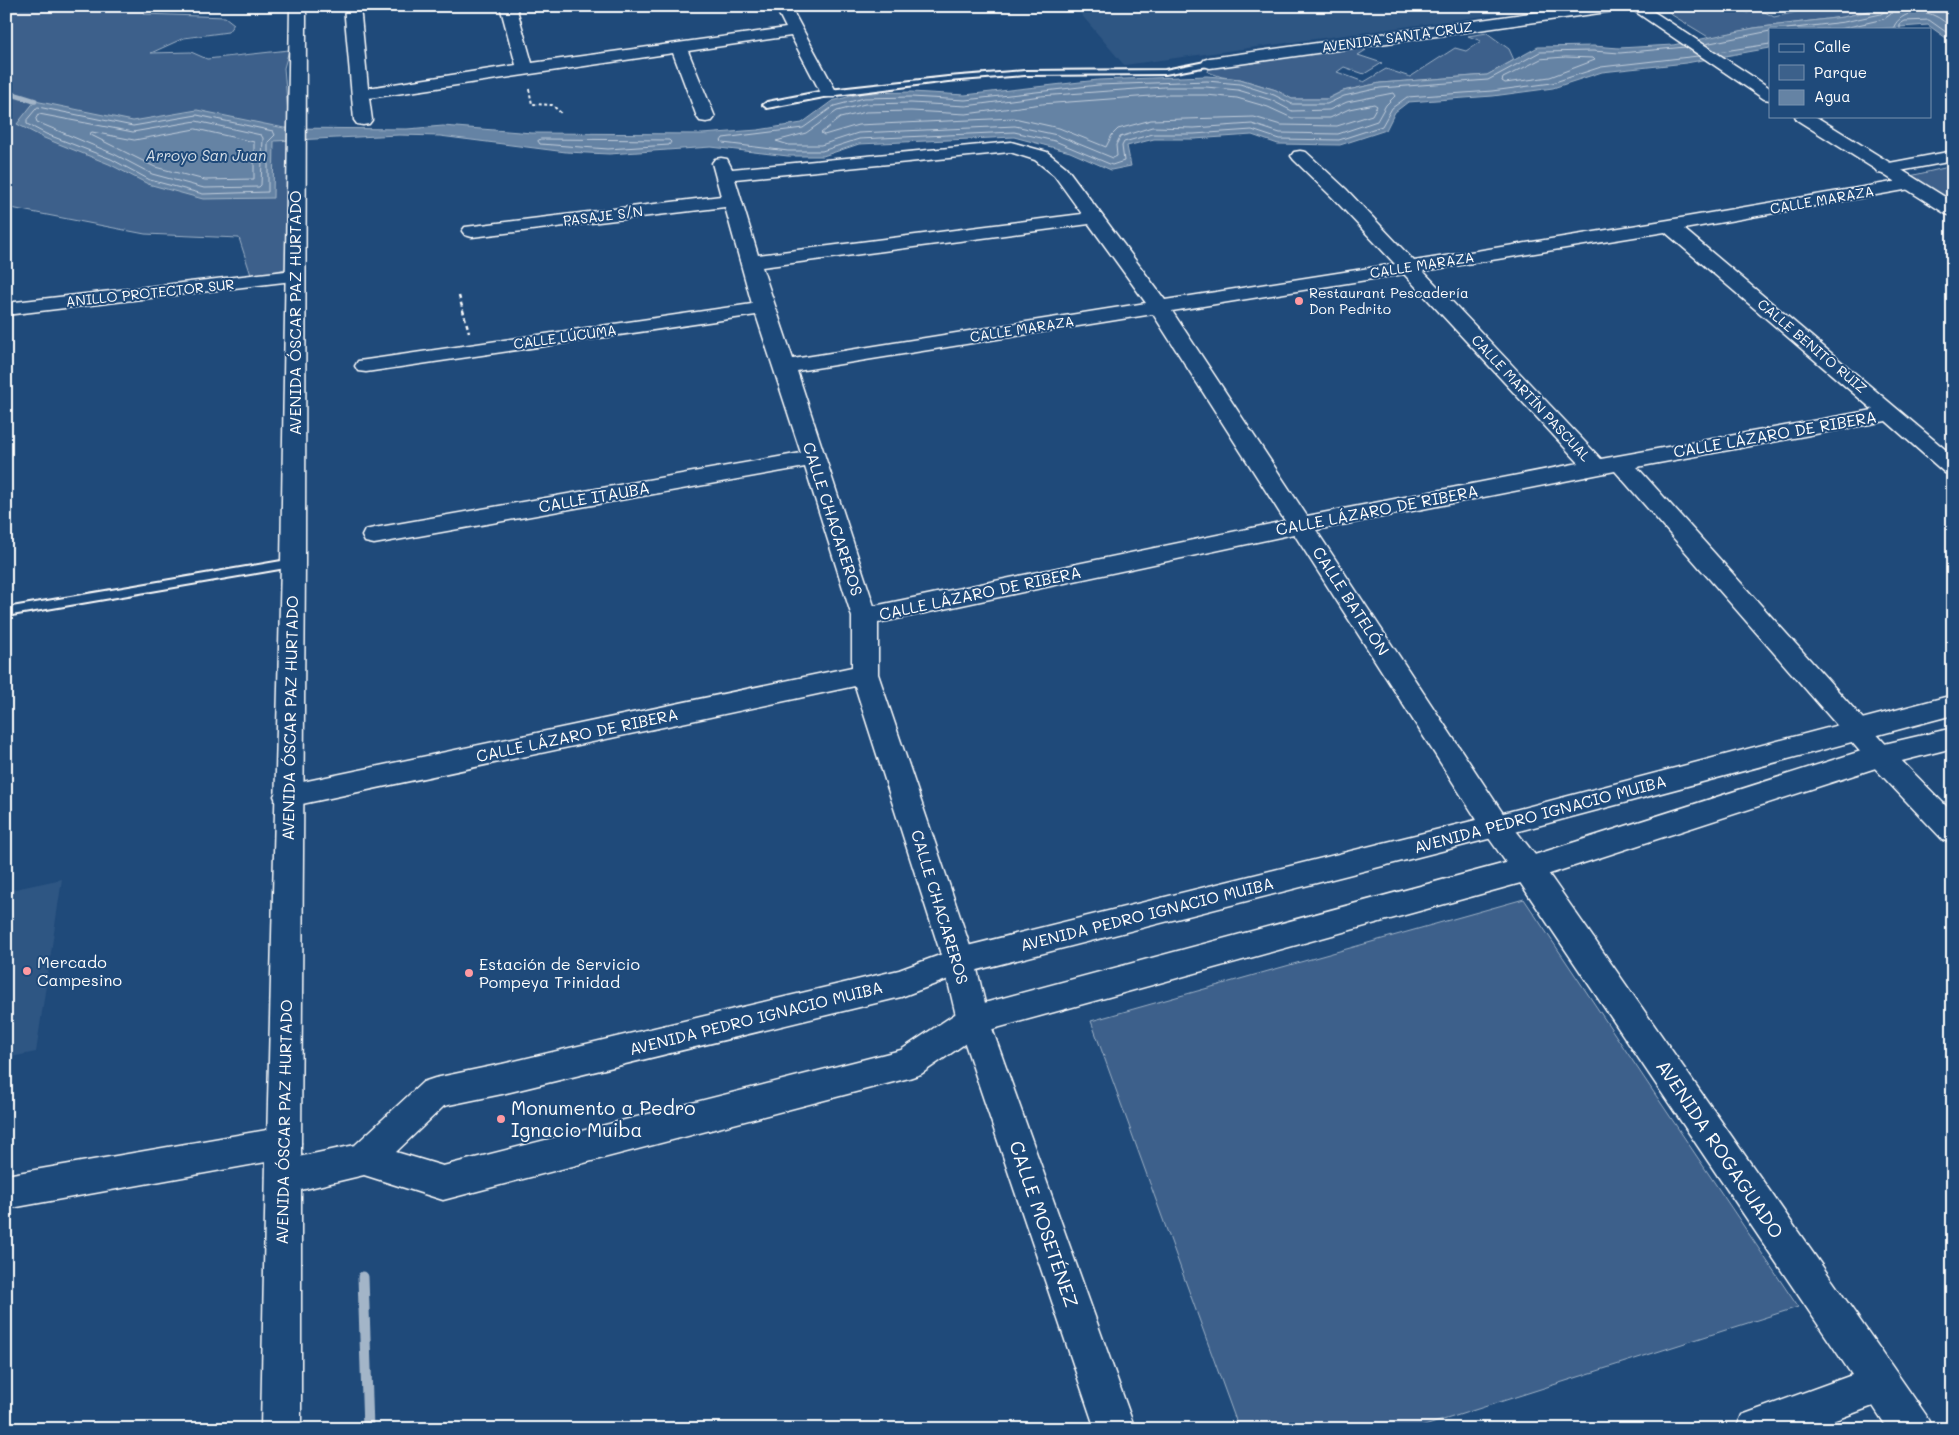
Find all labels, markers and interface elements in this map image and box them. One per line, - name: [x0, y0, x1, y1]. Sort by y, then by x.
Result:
- street label: AVENIDA SANTA CRUZ: [1320, 16, 1474, 57]
- legend: [1769, 28, 1932, 118]
- text: Calle: [1814, 36, 1851, 56]
- text: Parque: [1814, 62, 1867, 82]
- text: Agua: [1814, 86, 1851, 106]
- water label: Arroyo San Juan: [146, 145, 266, 165]
- street label: CALLE MARAZA: [1768, 181, 1876, 218]
- street label: AVENIDA ÓSCAR PAZ HURTADO: [284, 190, 305, 436]
- street label: PASAJE S/N: [562, 201, 644, 230]
- street label: CALLE MARAZA: [1368, 247, 1476, 282]
- street label: ANILLO PROTECTOR SUR: [65, 274, 235, 311]
- place label: Restaurant Pescadería Don Pedrito: [1309, 283, 1469, 318]
- street label: CALLE BENITO RUIZ: [1754, 294, 1871, 397]
- marker: Restaurant Pescadería Don Pedrito: [1293, 295, 1305, 307]
- street label: CALLE MARAZA: [968, 311, 1076, 346]
- street label: CALLE LÚCUMA: [512, 320, 618, 353]
- street label: CALLE MARTÍN PASCUAL: [1468, 330, 1596, 466]
- street label: CALLE LÁZARO DE RIBERA: [1672, 405, 1878, 462]
- street label: CALLE CHACAREROS: [799, 439, 868, 598]
- street label: CALLE ITAUBA: [537, 476, 651, 517]
- street label: CALLE LÁZARO DE RIBERA: [1274, 480, 1480, 539]
- street label: CALLE BATELÓN: [1308, 542, 1394, 659]
- street label: CALLE LÁZARO DE RIBERA: [877, 561, 1083, 624]
- street label: AVENIDA ÓSCAR PAZ HURTADO: [277, 595, 302, 841]
- street label: CALLE LÁZARO DE RIBERA: [474, 703, 680, 766]
- street label: AVENIDA PEDRO IGNACIO MUIBA: [1411, 770, 1668, 857]
- street label: CALLE CHACAREROS: [907, 827, 974, 987]
- street label: AVENIDA PEDRO IGNACIO MUIBA: [1018, 872, 1276, 955]
- place label: Mercado Campesino: [37, 951, 122, 990]
- place label: Estación de Servicio Pompeya Trinidad: [479, 953, 640, 992]
- marker: Mercado Campesino: [21, 965, 33, 977]
- marker: Estación de Servicio Pompeya Trinidad: [463, 967, 475, 979]
- street label: AVENIDA PEDRO IGNACIO MUIBA: [627, 976, 885, 1059]
- street label: AVENIDA ÓSCAR PAZ HURTADO: [271, 999, 296, 1245]
- street label: AVENIDA ROGAGUADO: [1651, 1054, 1790, 1243]
- place label: Monumento a Pedro Ignacio Muiba: [511, 1095, 696, 1142]
- marker: Monumento a Pedro Ignacio Muiba: [495, 1113, 507, 1125]
- street label: CALLE MOSETÉNEZ: [1004, 1137, 1085, 1311]

